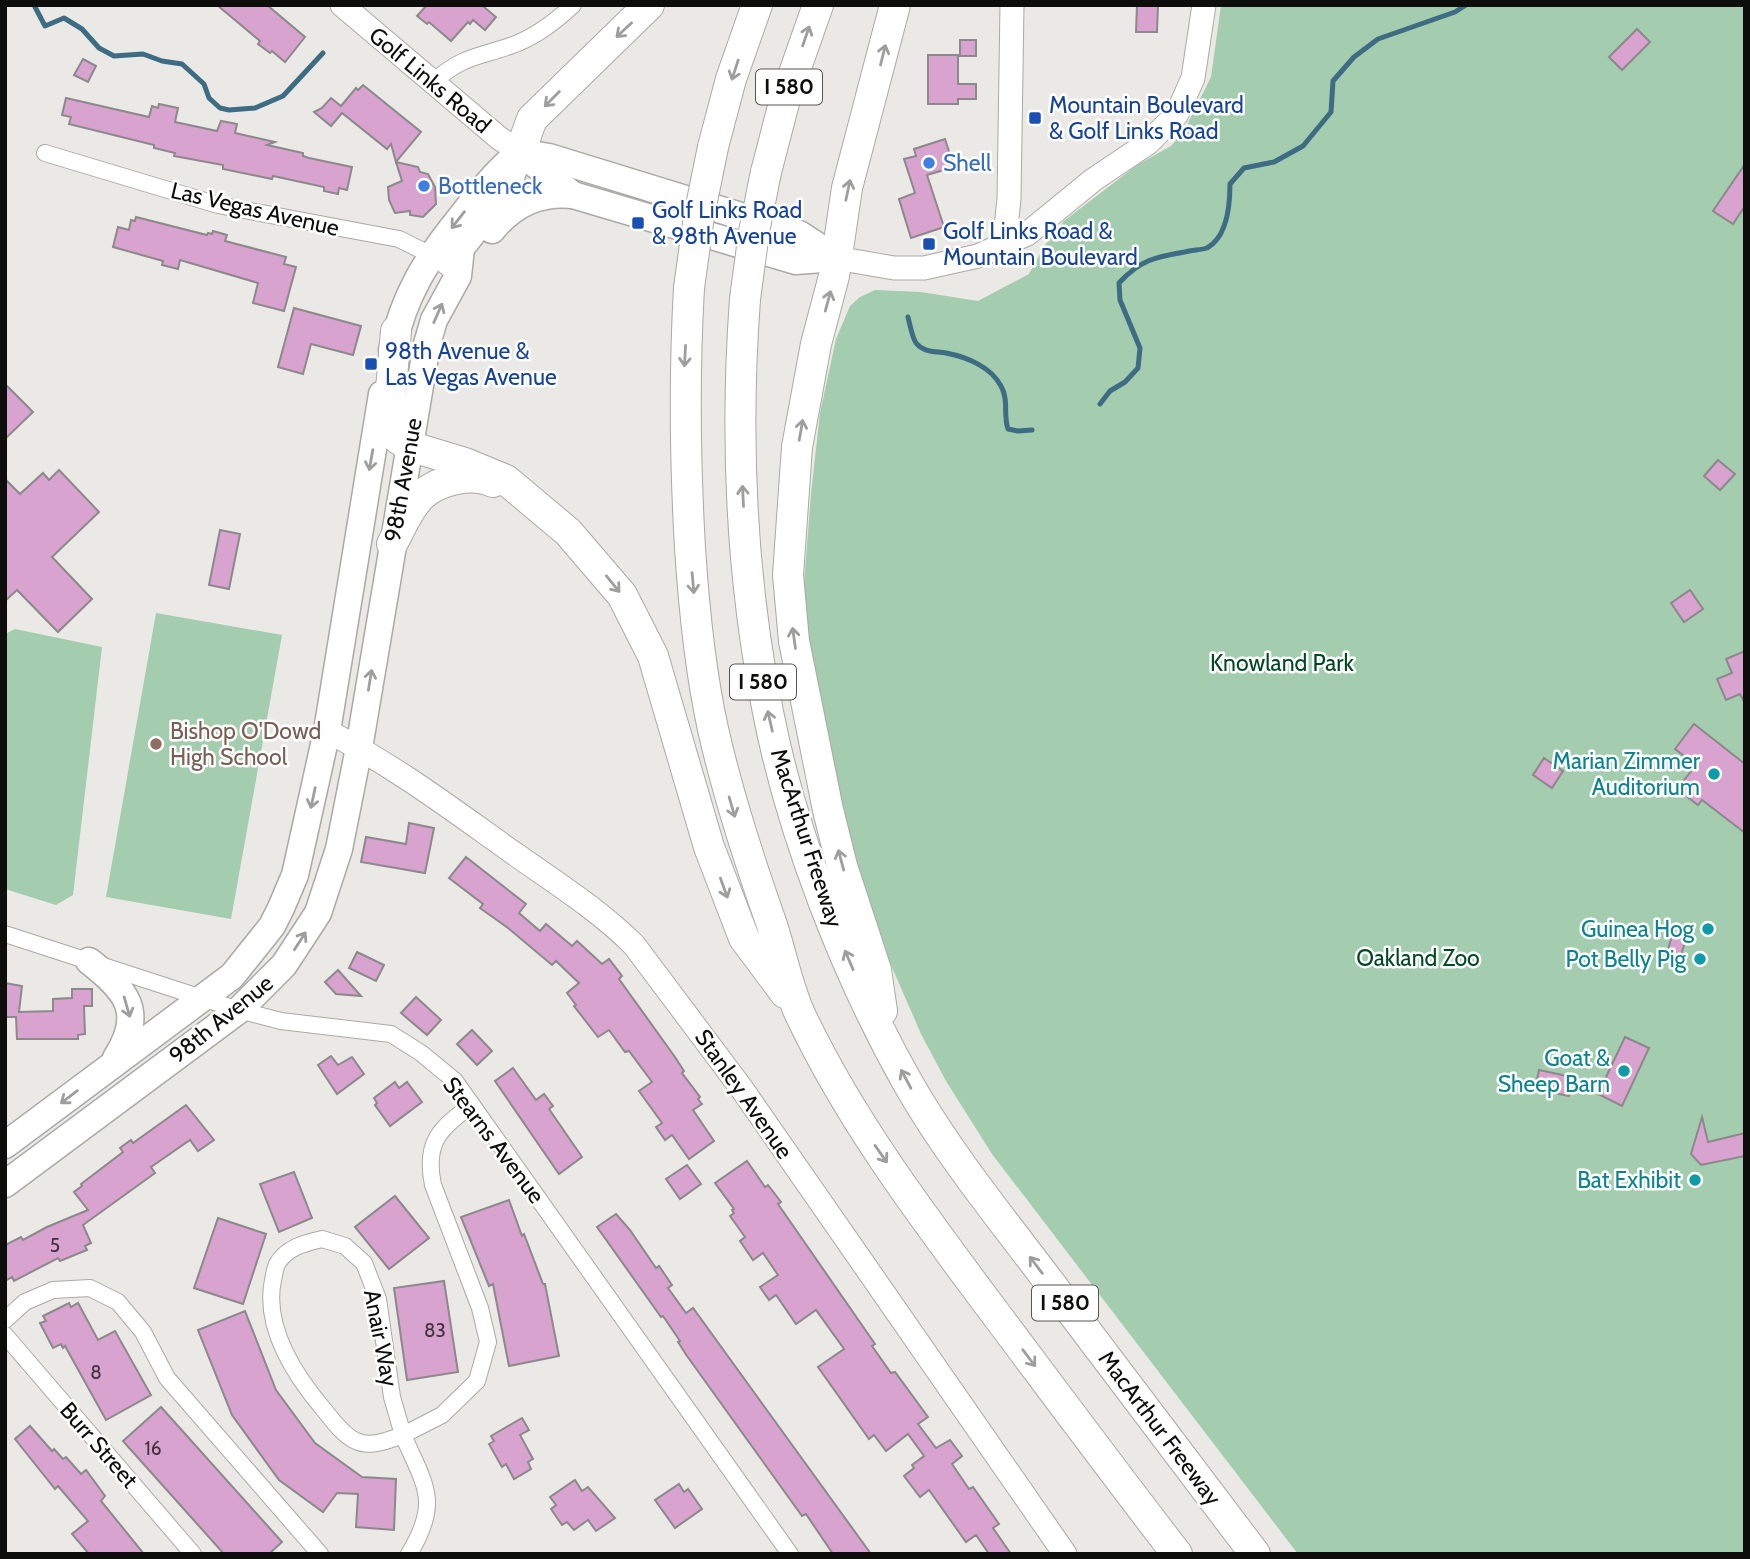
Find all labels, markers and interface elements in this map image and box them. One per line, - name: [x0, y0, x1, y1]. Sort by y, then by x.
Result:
- street label: Golf Links Road: [363, 21, 497, 139]
- one-way arrow: [615, 21, 632, 38]
- one-way arrow: [801, 25, 813, 47]
- one-way arrow: [877, 44, 890, 67]
- one-way arrow: [727, 59, 740, 81]
- road number: I 580: [756, 70, 822, 104]
- one-way arrow: [544, 90, 561, 107]
- place label: Mountain Boulevard & Golf Links Road: [1049, 91, 1244, 145]
- marker: Mountain Boulevard & Golf Links Road: [1027, 110, 1043, 126]
- place label: Shell: [943, 149, 992, 177]
- marker: Shell: [921, 155, 937, 171]
- place label: Bottleneck: [438, 172, 543, 200]
- street label: Las Vegas Avenue: [168, 176, 342, 242]
- marker: Bottleneck: [416, 178, 432, 194]
- one-way arrow: [842, 180, 855, 202]
- place label: Golf Links Road & 98th Avenue: [652, 196, 802, 250]
- one-way arrow: [450, 211, 465, 229]
- marker: Golf Links Road & 98th Avenue: [630, 215, 646, 231]
- place label: Golf Links Road & Mountain Boulevard: [943, 217, 1138, 271]
- marker: Golf Links Road & Mountain Boulevard: [921, 236, 937, 252]
- one-way arrow: [822, 291, 835, 313]
- one-way arrow: [432, 302, 445, 324]
- place label: 98th Avenue & Las Vegas Avenue: [385, 337, 557, 391]
- one-way arrow: [678, 344, 691, 367]
- marker: 98th Avenue & Las Vegas Avenue: [363, 356, 379, 372]
- street label: 98th Avenue: [378, 416, 428, 544]
- one-way arrow: [794, 419, 808, 442]
- one-way arrow: [364, 448, 377, 471]
- one-way arrow: [737, 484, 750, 507]
- one-way arrow: [687, 571, 700, 594]
- one-way arrow: [605, 575, 621, 593]
- one-way arrow: [788, 627, 801, 649]
- park label: Knowland Park: [1210, 649, 1355, 677]
- road number: I 580: [730, 664, 796, 700]
- one-way arrow: [364, 669, 377, 692]
- one-way arrow: [763, 710, 776, 733]
- place label: Bishop O'Dowd High School: [170, 717, 321, 771]
- marker: Bishop O'Dowd High School: [148, 736, 164, 752]
- street label: MacArthur Freeway: [765, 745, 849, 931]
- place label: Marian Zimmer Auditorium: [1552, 747, 1701, 801]
- marker: Marian Zimmer Auditorium: [1706, 766, 1722, 782]
- one-way arrow: [306, 786, 320, 809]
- one-way arrow: [727, 796, 740, 818]
- one-way arrow: [833, 849, 846, 871]
- one-way arrow: [719, 877, 731, 899]
- place label: Guinea Hog: [1581, 915, 1695, 943]
- marker: Guinea Hog: [1700, 921, 1716, 937]
- one-way arrow: [293, 932, 308, 951]
- park label: Oakland Zoo: [1356, 944, 1480, 972]
- place label: Pot Belly Pig: [1565, 945, 1687, 973]
- one-way arrow: [841, 950, 854, 972]
- marker: Pot Belly Pig: [1692, 951, 1708, 967]
- street label: 98th Avenue: [163, 969, 279, 1069]
- one-way arrow: [122, 996, 135, 1018]
- street label: Stanley Avenue: [689, 1024, 799, 1164]
- place label: Goat & Sheep Barn: [1498, 1044, 1610, 1098]
- marker: Goat & Sheep Barn: [1616, 1063, 1632, 1079]
- one-way arrow: [899, 1069, 912, 1090]
- street label: Stearns Avenue: [437, 1071, 551, 1209]
- one-way arrow: [60, 1089, 79, 1104]
- one-way arrow: [874, 1144, 888, 1163]
- place label: Bat Exhibit: [1577, 1166, 1681, 1194]
- marker: Bat Exhibit: [1687, 1172, 1703, 1188]
- house number: 5: [50, 1234, 60, 1257]
- one-way arrow: [1029, 1256, 1044, 1275]
- road number: I 580: [1032, 1286, 1098, 1320]
- street label: Anair Way: [358, 1287, 404, 1389]
- house number: 83: [424, 1319, 446, 1342]
- street label: MacArthur Freeway: [1093, 1345, 1228, 1511]
- one-way arrow: [1021, 1348, 1036, 1367]
- house number: 8: [90, 1361, 102, 1384]
- street label: Burr Street: [54, 1396, 144, 1494]
- house number: 16: [145, 1437, 162, 1460]

